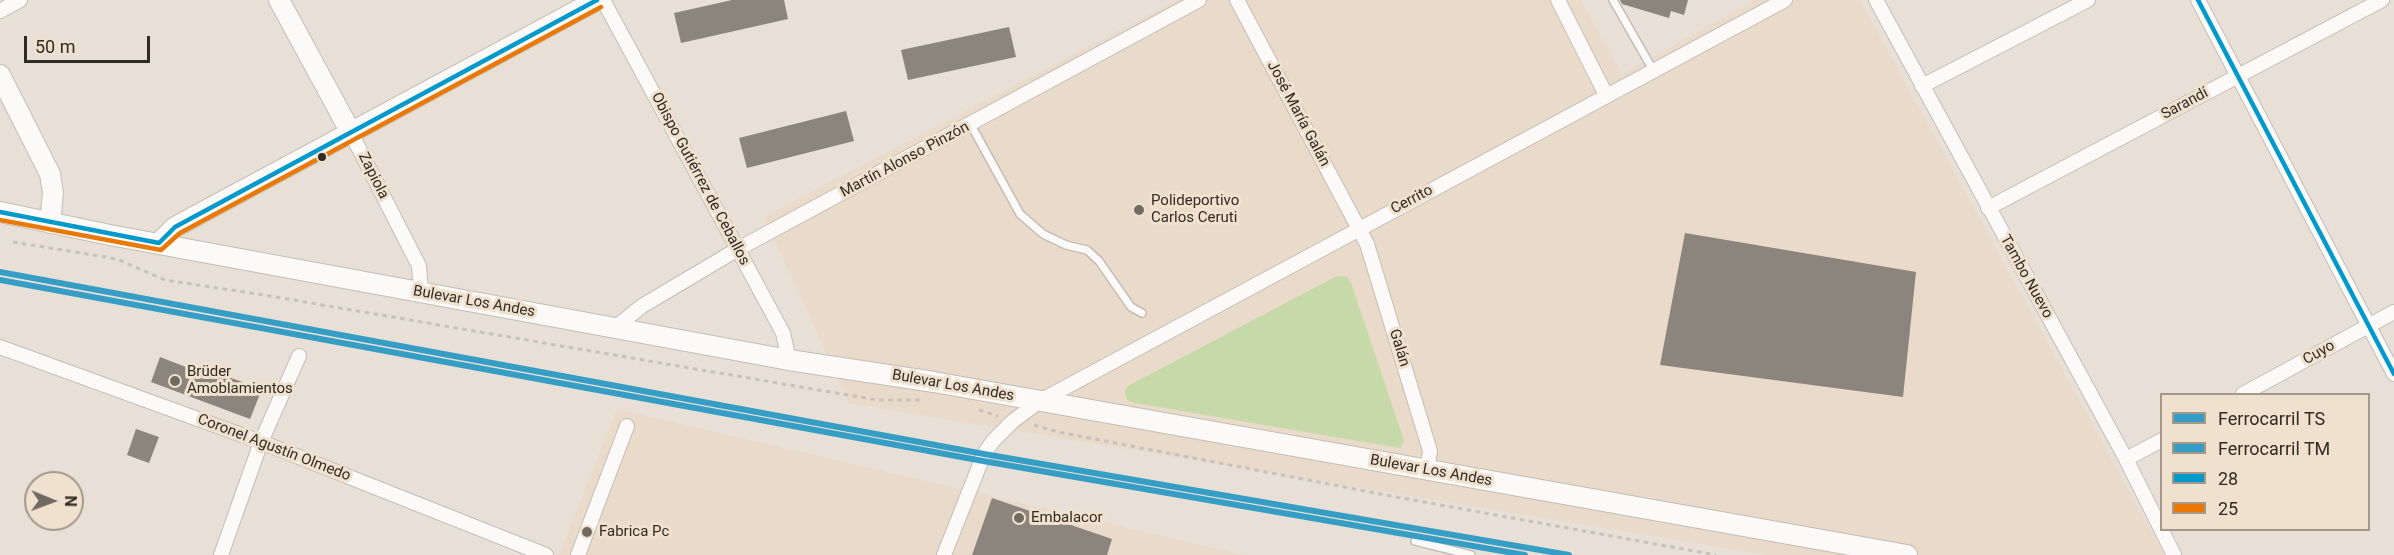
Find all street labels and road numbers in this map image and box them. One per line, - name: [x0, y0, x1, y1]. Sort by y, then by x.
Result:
- street label: José María Galán: [1263, 58, 1333, 170]
- street label: Sarandí: [2158, 84, 2212, 124]
- street label: Obispo Gutiérrez de Ceballos: [647, 90, 753, 268]
- street label: Martín Alonso Pinzón: [838, 118, 972, 202]
- street label: Zapiola: [354, 150, 392, 202]
- street label: Cerrito: [1388, 182, 1436, 218]
- street label: Tambo Nuevo: [1996, 232, 2056, 322]
- street label: Bulevar Los Andes: [412, 282, 536, 322]
- street label: Galán: [1385, 327, 1413, 369]
- street label: Cuyo: [2300, 337, 2338, 369]
- street label: Bulevar Los Andes: [891, 366, 1015, 406]
- street label: Coronel Agustín Olmedo: [195, 411, 353, 485]
- street label: Bulevar Los Andes: [1369, 451, 1493, 491]

